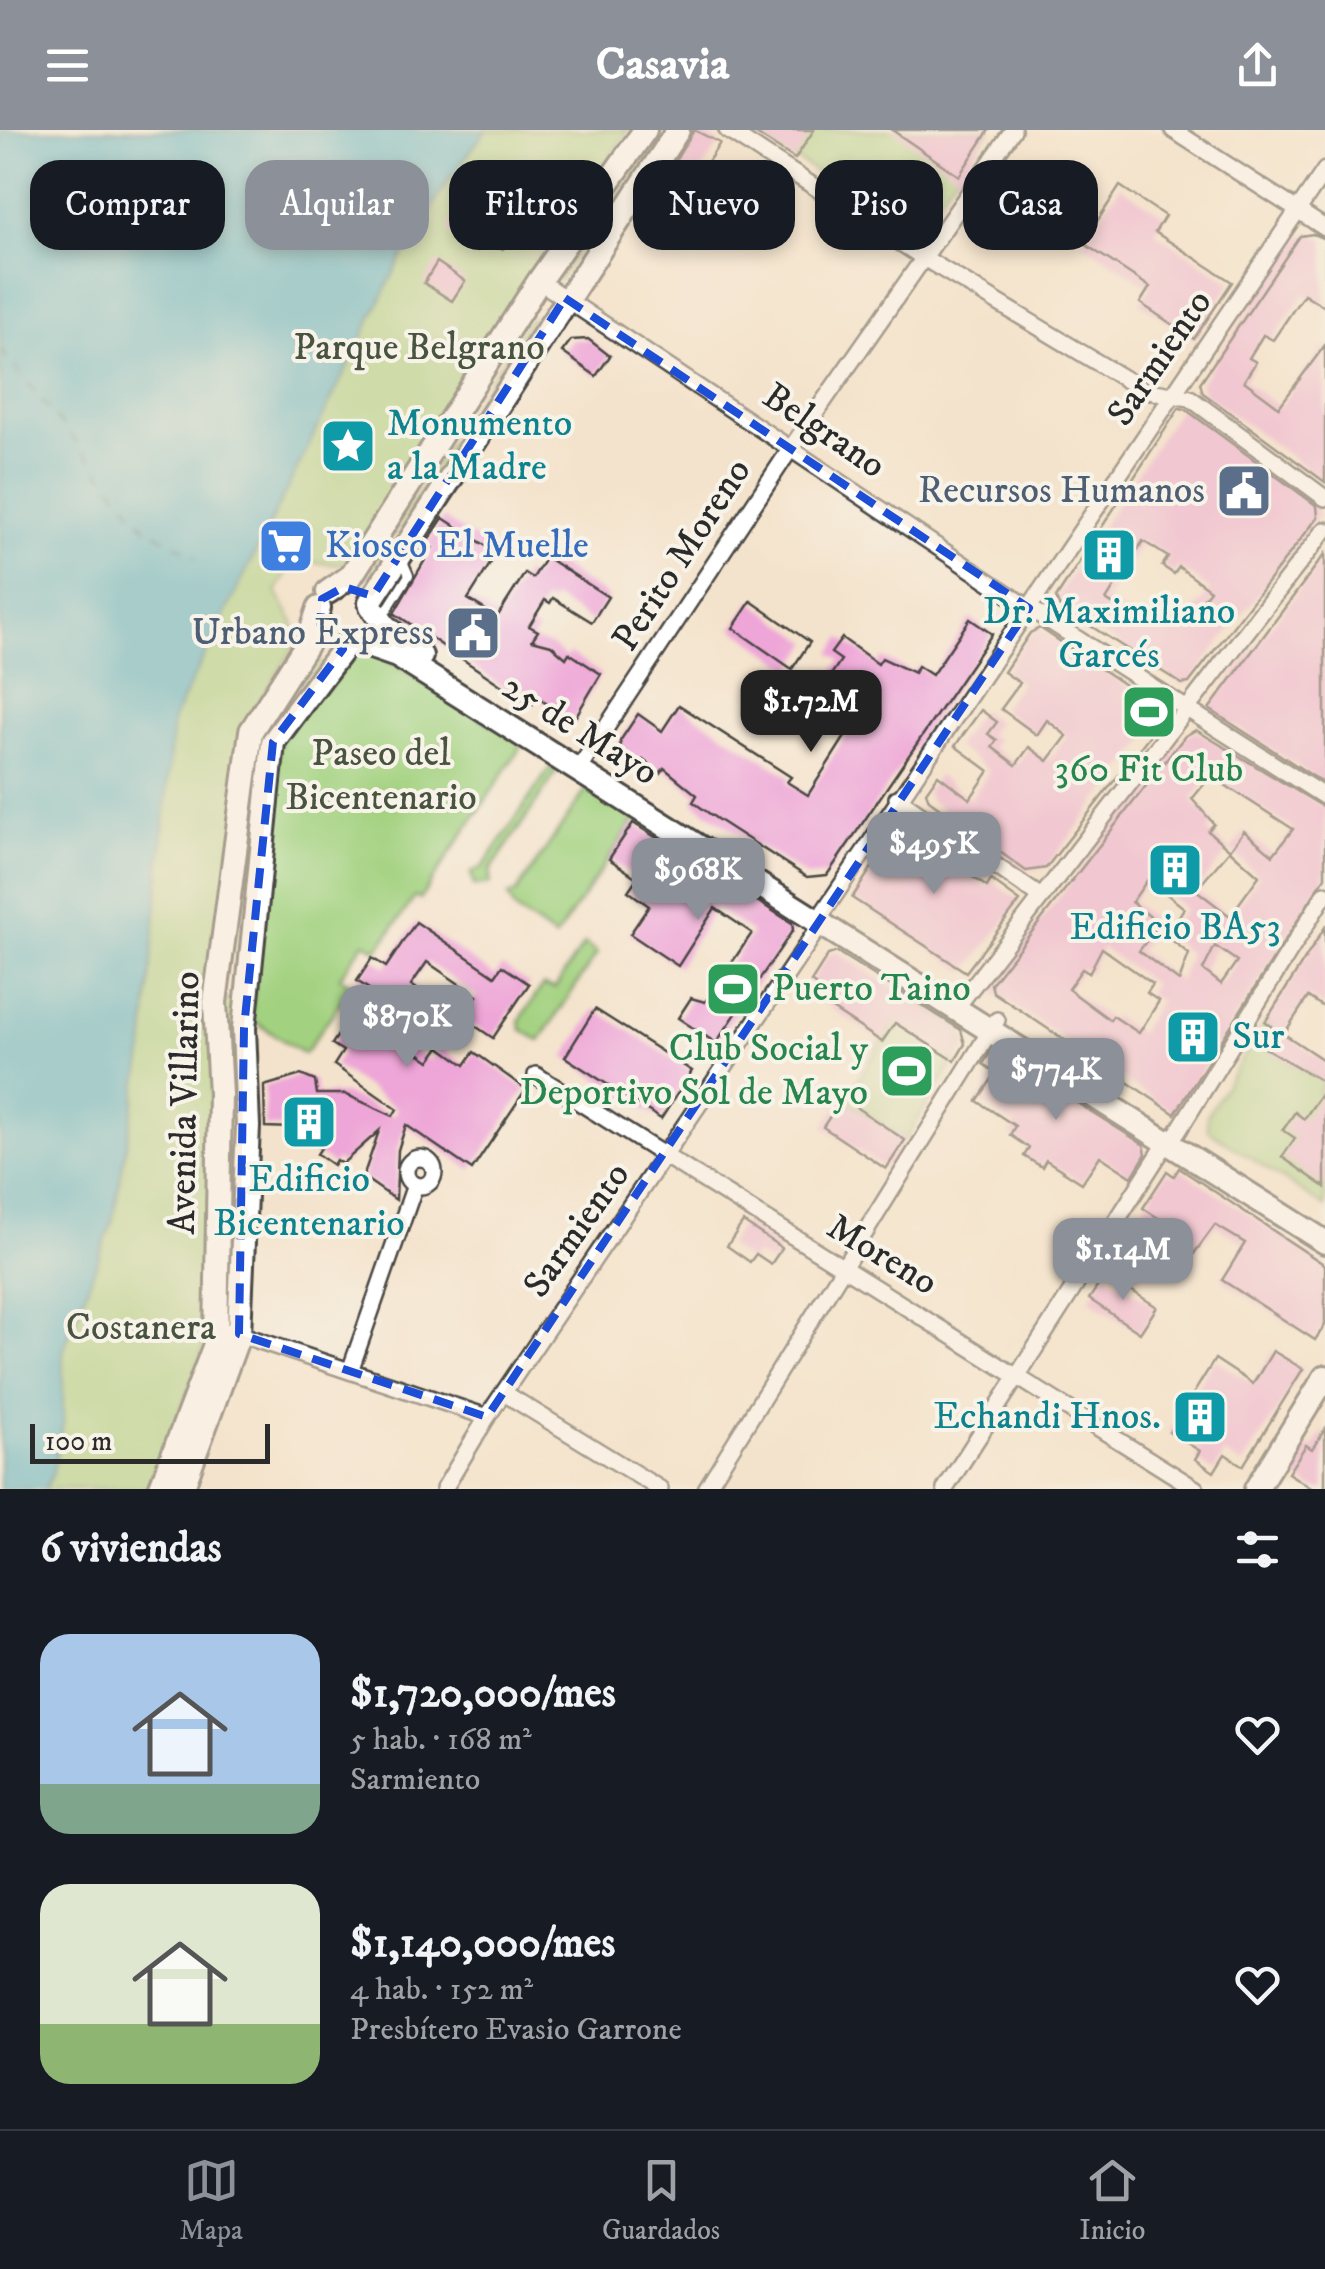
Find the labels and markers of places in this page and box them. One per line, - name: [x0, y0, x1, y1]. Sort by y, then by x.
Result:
- place label: Monumento a la Madre: [387, 400, 572, 492]
- place icon: Monumento a la Madre: [318, 416, 378, 476]
- public building icon: Recursos Humanos: [1214, 461, 1274, 521]
- place label: Recursos Humanos: [918, 467, 1205, 515]
- supermarket icon: Kiosco El Muelle: [256, 516, 316, 576]
- place label: Kiosco El Muelle: [325, 522, 589, 570]
- building icon: Dr. Maximiliano Garcés: [1079, 525, 1139, 585]
- place label: Dr. Maximiliano Garcés: [983, 588, 1235, 680]
- public building icon: Urbano Express: [443, 603, 503, 663]
- place label: Urbano Express: [192, 609, 434, 657]
- pin: $1.72M: [730, 670, 892, 755]
- sports icon: 360 Fit Club: [1119, 682, 1179, 742]
- place label: 360 Fit Club: [1055, 746, 1243, 794]
- pin: $495K: [864, 812, 1004, 897]
- pin: $968K: [628, 838, 768, 923]
- building icon: Edificio BA53: [1145, 840, 1205, 900]
- place label: Edificio BA53: [1069, 904, 1281, 952]
- sports icon: Puerto Taino: [703, 959, 763, 1019]
- place label: Puerto Taino: [772, 965, 971, 1013]
- pin: $870K: [337, 985, 477, 1070]
- building icon: Sur: [1163, 1007, 1223, 1067]
- place label: Sur: [1232, 1013, 1284, 1061]
- place label: Club Social y Deportivo Sol de Mayo: [520, 1025, 869, 1117]
- pin: $774K: [986, 1038, 1126, 1123]
- sports icon: Club Social y Deportivo Sol de Mayo: [877, 1041, 937, 1101]
- building icon: Edificio Bicentenario: [279, 1092, 339, 1152]
- place label: Edificio Bicentenario: [213, 1156, 405, 1248]
- pin: $1.14M: [1042, 1218, 1204, 1303]
- building icon: Echandi Hnos.: [1170, 1387, 1230, 1447]
- place label: Echandi Hnos.: [933, 1393, 1161, 1441]

